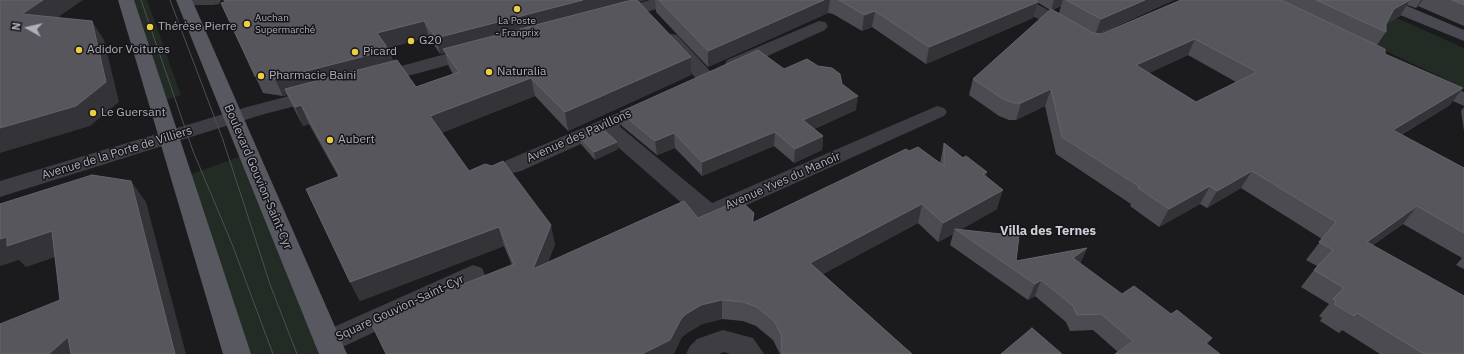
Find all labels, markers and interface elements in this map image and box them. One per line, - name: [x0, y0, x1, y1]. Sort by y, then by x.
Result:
- marker: La Poste - Franprix: [512, 4, 522, 14]
- north arrow: [8, 8, 48, 48]
- place label: Auchan Supermarché: [255, 12, 315, 36]
- place label: La Poste - Franprix: [495, 15, 539, 38]
- marker: Auchan Supermarché: [242, 19, 252, 29]
- place label: Thérèse Pierre: [158, 20, 237, 34]
- text: N: [9, 21, 24, 31]
- marker: Thérèse Pierre: [145, 22, 155, 32]
- place label: G20: [419, 34, 442, 48]
- marker: G20: [406, 36, 416, 46]
- place label: Adidor Voitures: [87, 43, 170, 57]
- marker: Adidor Voitures: [74, 45, 84, 55]
- place label: Picard: [363, 45, 397, 59]
- marker: Picard: [350, 47, 360, 57]
- place label: Naturalia: [497, 65, 546, 79]
- marker: Naturalia: [484, 67, 494, 77]
- place label: Pharmacie Baini: [269, 69, 356, 83]
- marker: Pharmacie Baini: [256, 71, 266, 81]
- street label: Boulevard Gouvion-Saint-Cyr: [221, 102, 295, 252]
- place label: Le Guersant: [101, 106, 166, 120]
- street label: Avenue des Pavillons: [524, 106, 634, 166]
- marker: Le Guersant: [88, 108, 98, 118]
- street label: Avenue de la Porte de Villiers: [40, 123, 194, 183]
- place label: Aubert: [338, 133, 375, 147]
- marker: Aubert: [325, 135, 335, 145]
- street label: Avenue Yves du Manoir: [723, 149, 843, 213]
- district label: Villa des Ternes: [1000, 223, 1096, 239]
- street label: Square Gouvion-Saint-Cyr: [334, 272, 466, 344]

